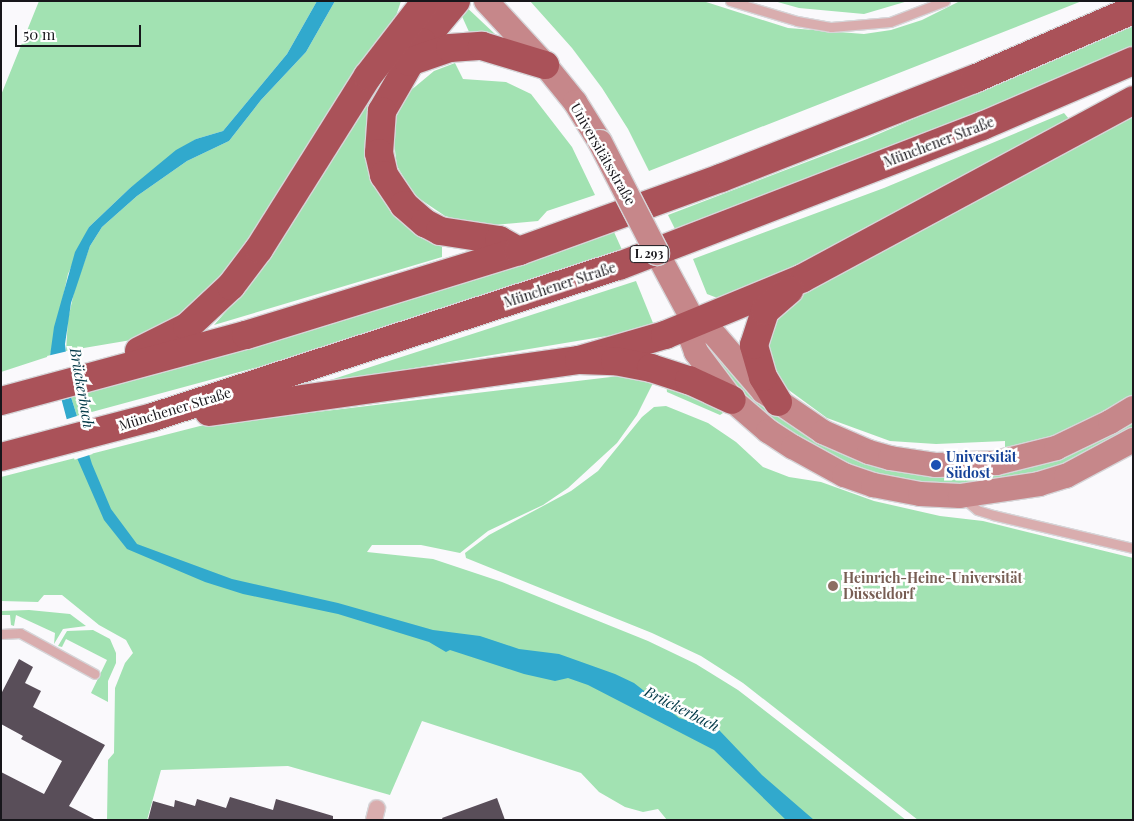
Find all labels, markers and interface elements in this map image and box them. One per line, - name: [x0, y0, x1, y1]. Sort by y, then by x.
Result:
- scale bar: [18, 15, 144, 47]
- text: 50 m: [23, 24, 55, 44]
- street label: Universitätsstraße: [567, 100, 639, 208]
- street label: Münchener Straße: [881, 113, 997, 171]
- road number: L 293: [629, 244, 669, 264]
- street label: Münchener Straße: [502, 259, 618, 311]
- water label: Brückerbach: [66, 346, 98, 430]
- street label: Münchener Straße: [117, 384, 233, 434]
- place label: Universität Südost: [946, 449, 1017, 482]
- marker: Universität Südost: [930, 459, 942, 471]
- place label: Heinrich-Heine-Universität Düsseldorf: [843, 570, 1022, 602]
- marker: Heinrich-Heine-Universität Düsseldorf: [827, 580, 839, 592]
- water label: Brückerbach: [642, 683, 722, 735]

